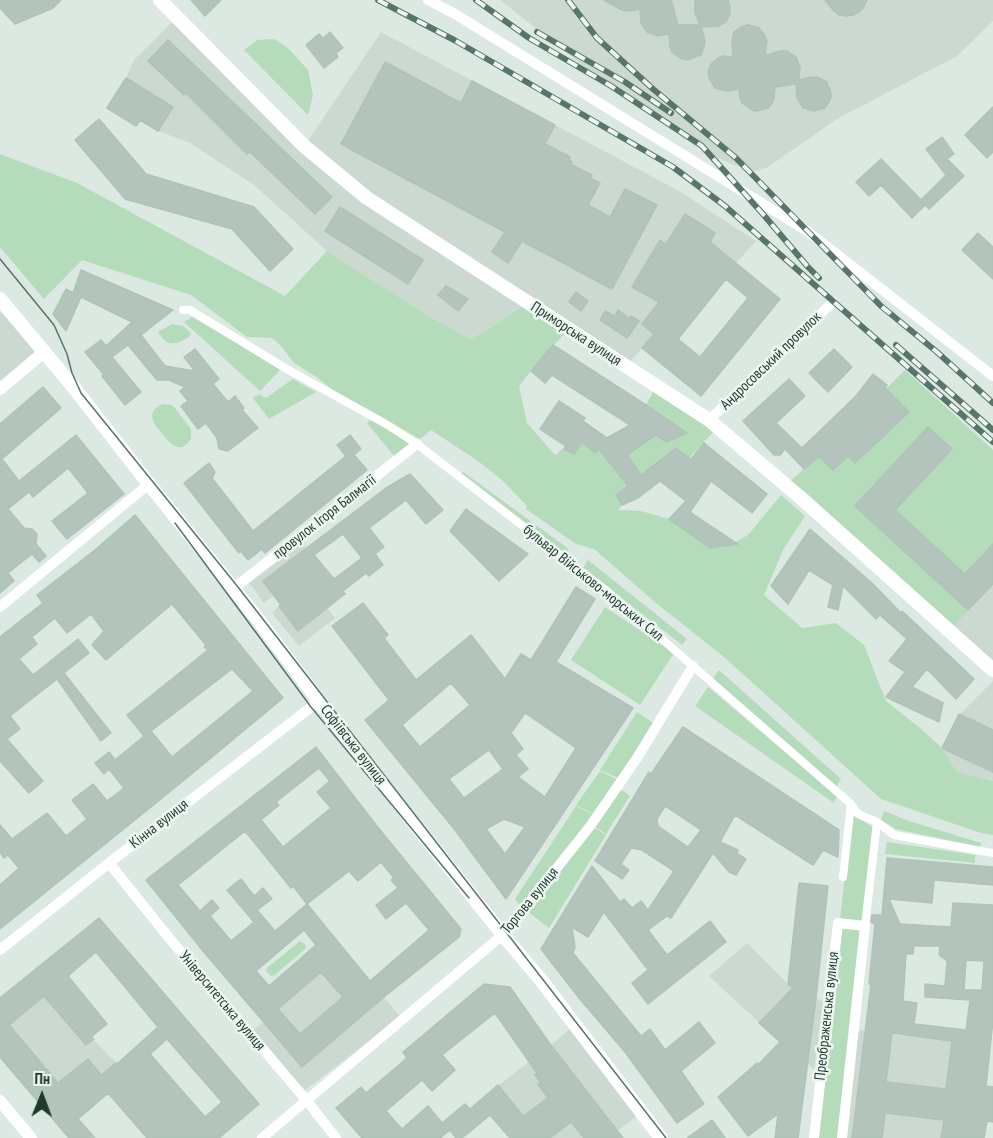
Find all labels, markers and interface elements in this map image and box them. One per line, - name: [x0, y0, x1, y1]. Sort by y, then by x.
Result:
- street label: Приморська вулиця: [527, 298, 625, 370]
- street label: Андросовський провулок: [717, 308, 825, 414]
- street label: провулок Ігоря Балмагії: [270, 471, 380, 563]
- street label: бульвар Військово-морських Сил: [519, 521, 667, 645]
- street label: Софіївська вулиця: [316, 701, 390, 789]
- street label: Кінна вулиця: [126, 796, 192, 852]
- street label: Торгова вулиця: [498, 864, 562, 938]
- street label: Університетська вулиця: [175, 947, 269, 1055]
- street label: Преображенська вулиця: [811, 951, 843, 1081]
- north arrow: [12, 1066, 72, 1126]
- text: Пн: [34, 1068, 50, 1088]

